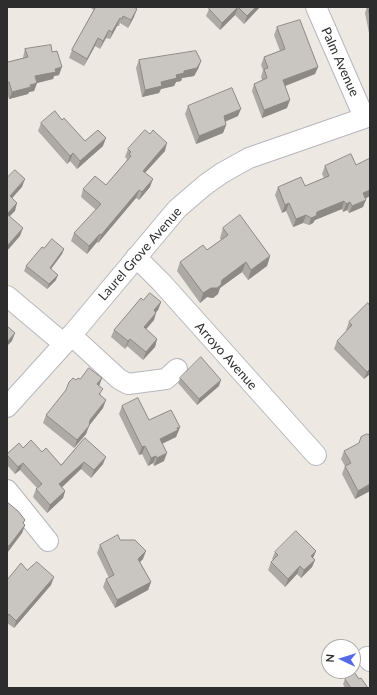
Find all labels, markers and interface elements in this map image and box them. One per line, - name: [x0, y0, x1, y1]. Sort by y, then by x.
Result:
- street label: Palm Avenue: [318, 25, 362, 99]
- street label: Laurel Grove Avenue: [95, 204, 185, 304]
- street label: Arroyo Avenue: [192, 319, 260, 393]
- north arrow: [321, 639, 361, 679]
- text: N: [323, 654, 336, 663]

